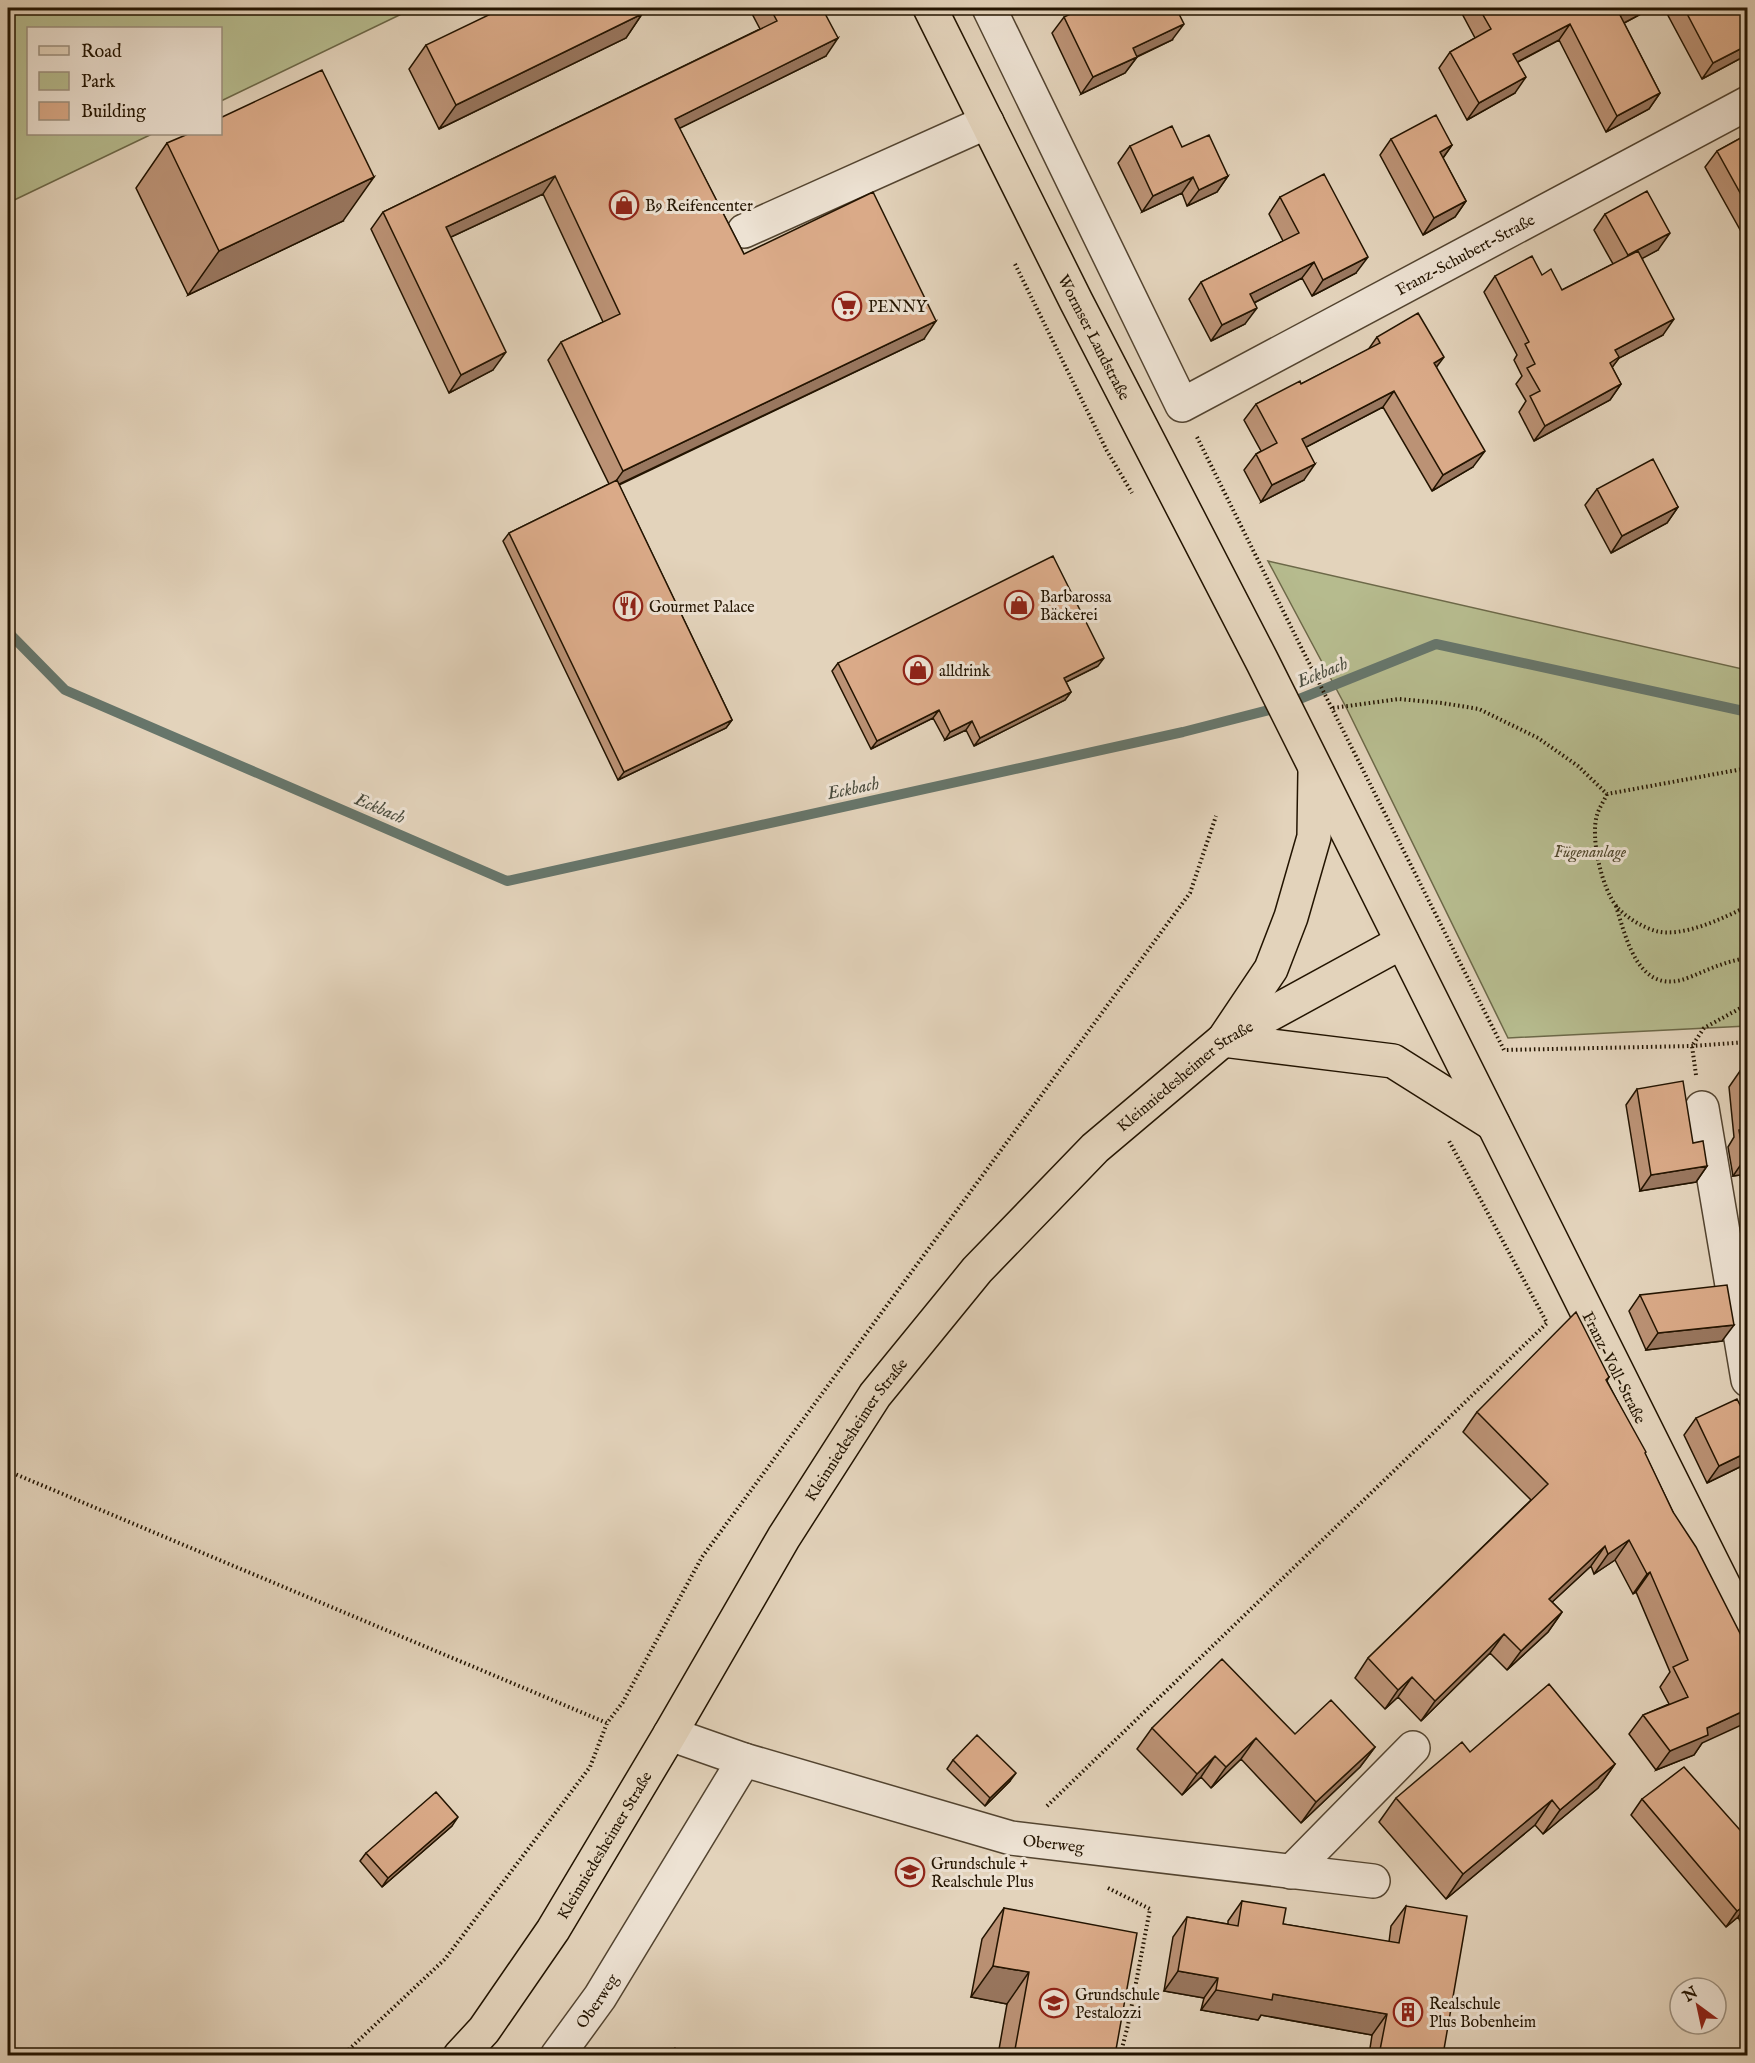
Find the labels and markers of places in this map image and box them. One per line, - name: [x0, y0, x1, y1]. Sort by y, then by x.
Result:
- shop icon: B9 Reifencenter: [608, 189, 640, 221]
- place label: B9 Reifencenter: [645, 197, 753, 217]
- supermarket icon: PENNY: [831, 290, 863, 322]
- place label: PENNY: [868, 298, 928, 318]
- place label: Barbarossa Bäckerei: [1040, 588, 1112, 626]
- shop icon: Barbarossa Bäckerei: [1003, 589, 1035, 621]
- restaurant icon: Gourmet Palace: [612, 590, 644, 622]
- place label: Gourmet Palace: [649, 598, 755, 618]
- shop icon: alldrink: [902, 654, 934, 686]
- place label: alldrink: [939, 662, 991, 682]
- place label: Grundschule + Realschule Plus: [931, 1855, 1034, 1893]
- school or university icon: Grundschule + Realschule Plus: [894, 1856, 926, 1888]
- place label: Grundschule Pestalozzi: [1075, 1986, 1160, 2024]
- school or university icon: Grundschule Pestalozzi: [1038, 1987, 1070, 2019]
- place label: Realschule Plus Bobenheim: [1429, 1995, 1536, 2033]
- building icon: Realschule Plus Bobenheim: [1392, 1996, 1424, 2028]

